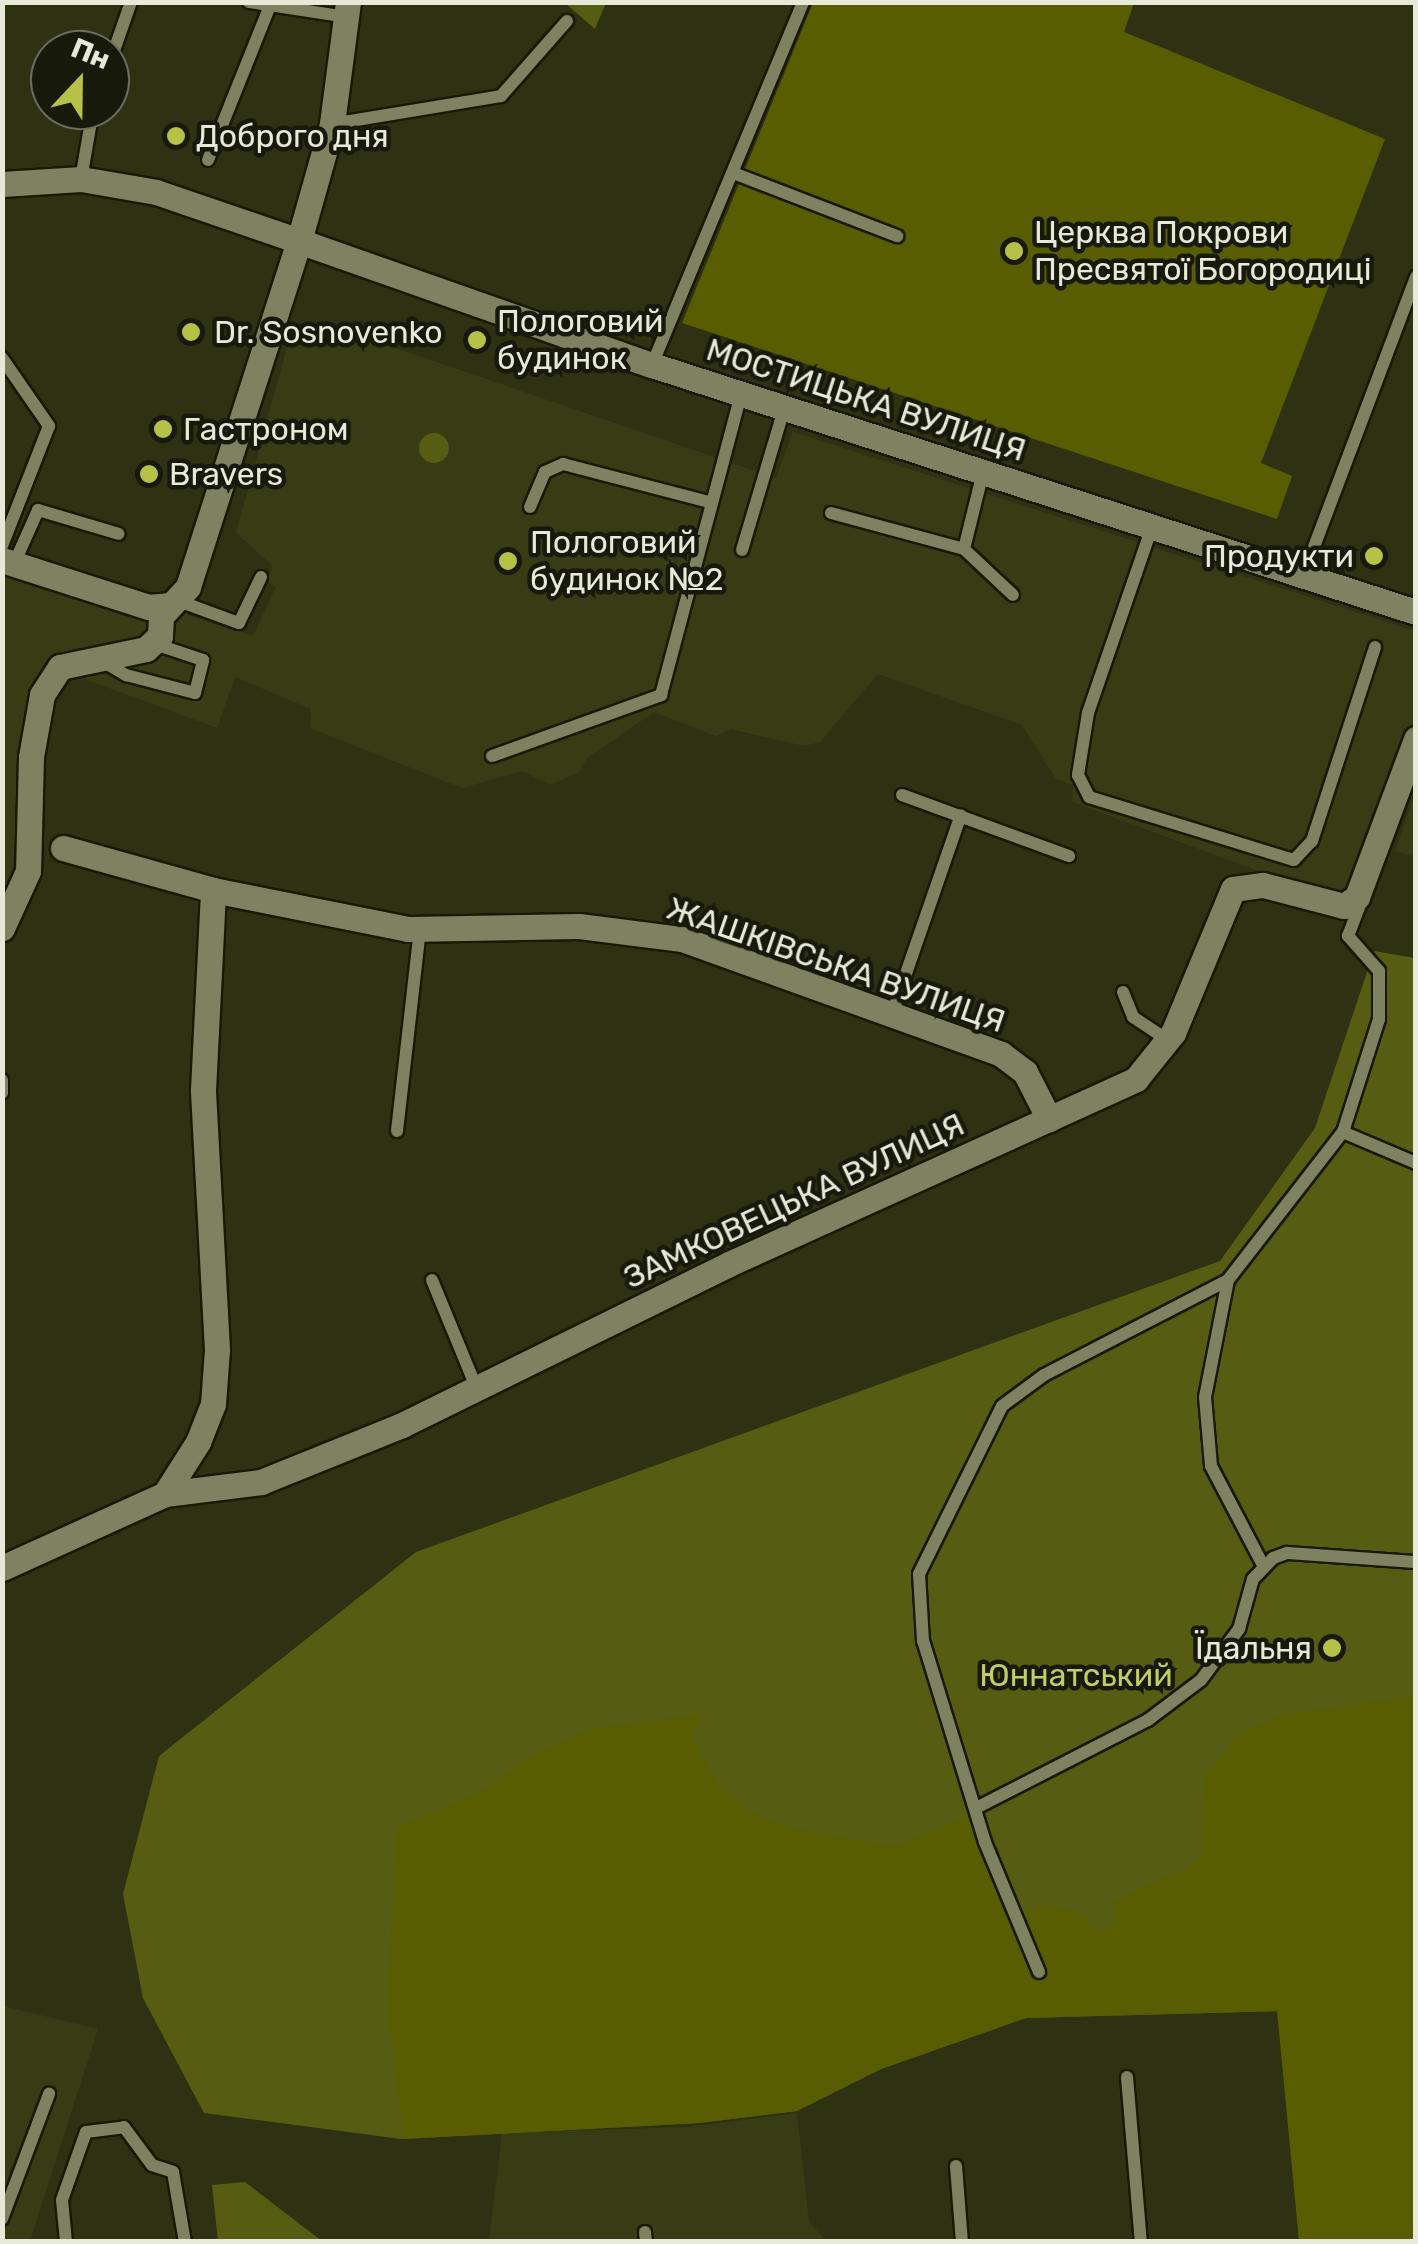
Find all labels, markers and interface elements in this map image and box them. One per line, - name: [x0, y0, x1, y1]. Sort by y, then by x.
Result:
- north arrow: [30, 30, 130, 130]
- text: Пн: [67, 31, 115, 76]
- place label: Доброго дня: [196, 117, 389, 155]
- marker: Доброго дня: [165, 125, 187, 147]
- place label: Церква Покрови Пресвятої Богородиці: [1034, 214, 1372, 289]
- marker: Церква Покрови Пресвятої Богородиці: [1003, 240, 1025, 262]
- place label: Пологовий будинок: [497, 303, 664, 378]
- place label: Dr. Sosnovenko: [214, 313, 443, 351]
- marker: Dr. Sosnovenko: [178, 319, 204, 345]
- marker: Пологовий будинок: [466, 329, 488, 351]
- street label: МОСТИЦЬКА ВУЛИЦЯ: [702, 330, 1030, 470]
- place label: Гастроном: [183, 410, 349, 448]
- marker: Гастроном: [152, 418, 174, 440]
- place label: Bravers: [169, 455, 283, 493]
- marker: Bravers: [138, 463, 160, 485]
- place label: Пологовий будинок №2: [530, 524, 723, 599]
- place label: Продукти: [1204, 537, 1354, 575]
- marker: Продукти: [1363, 545, 1385, 567]
- marker: Пологовий будинок №2: [495, 548, 521, 574]
- street label: ЖАШКІВСЬКА ВУЛИЦЯ: [662, 889, 1010, 1041]
- street label: ЗАМКОВЕЦЬКА ВУЛИЦЯ: [618, 1105, 970, 1297]
- place label: Їдальня: [1195, 1629, 1312, 1667]
- marker: Їдальня: [1321, 1637, 1343, 1659]
- park label: Юннатський: [979, 1656, 1173, 1694]

